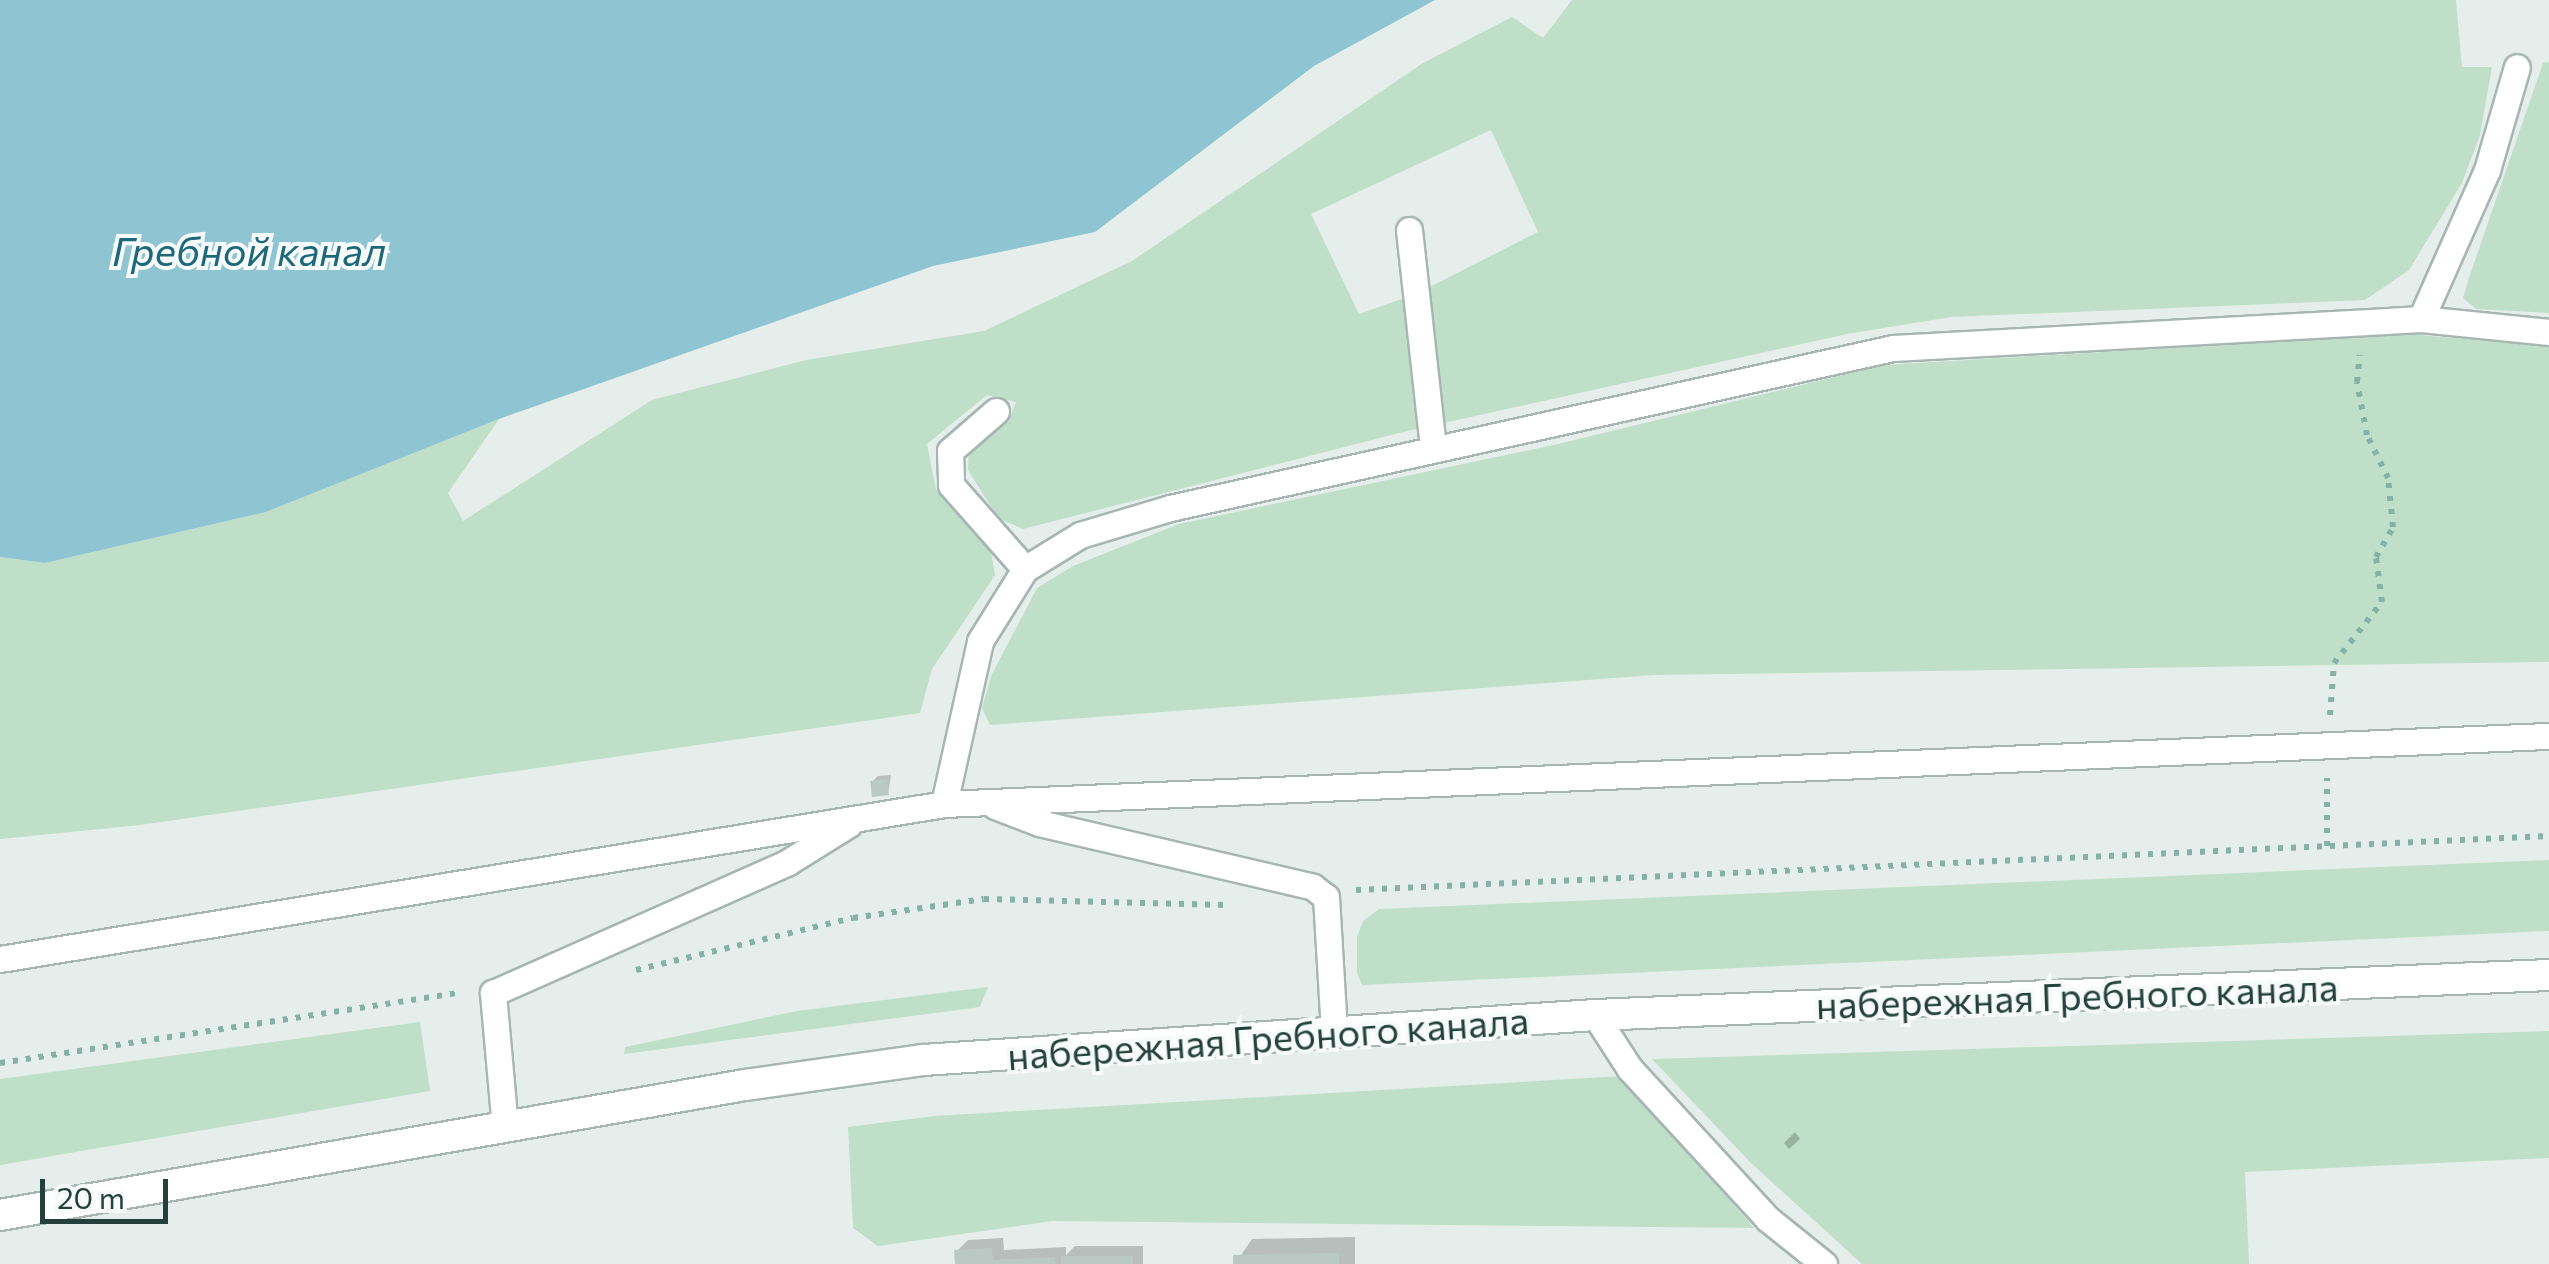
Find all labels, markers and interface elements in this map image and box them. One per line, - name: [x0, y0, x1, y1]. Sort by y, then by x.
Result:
- water label: Гребной канал: [112, 226, 386, 274]
- street label: набережная Гребного канала: [1815, 963, 2339, 1027]
- street label: набережная Гребного канала: [1006, 996, 1530, 1078]
- scale bar: [45, 1159, 172, 1221]
- text: 20 m: [57, 1178, 125, 1215]

